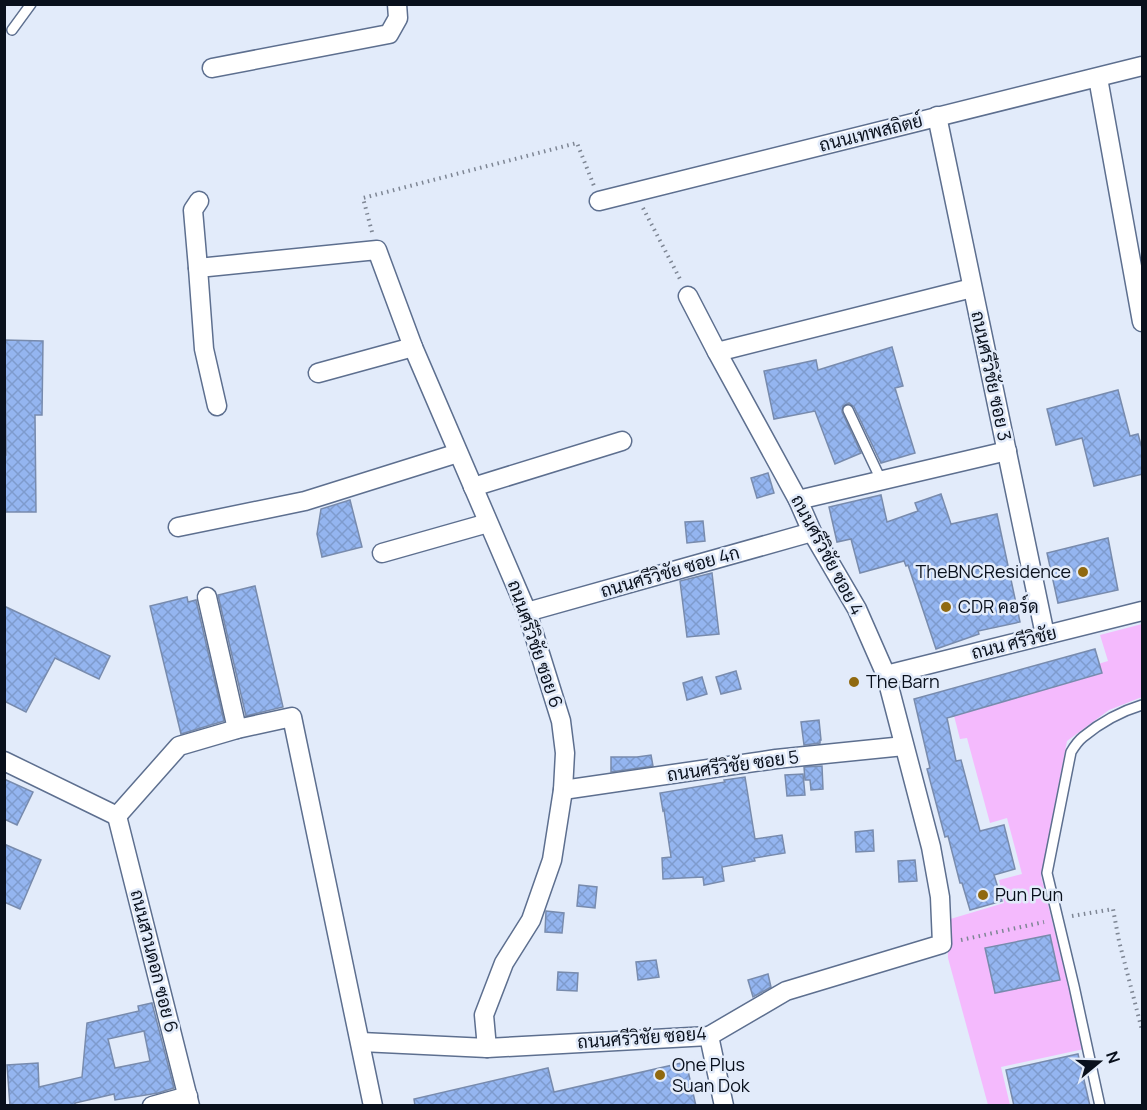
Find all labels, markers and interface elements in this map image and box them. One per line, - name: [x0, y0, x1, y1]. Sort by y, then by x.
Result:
- street label: ถนนเทพสถิตย์: [816, 108, 925, 156]
- street label: ถนนศรีวิชัย ซอย 3: [966, 309, 1017, 443]
- street label: ถนนศรีวิชัย ซอย 4: [786, 490, 870, 619]
- street label: ถนนศรีวิชัย ซอย 4ก: [597, 540, 742, 602]
- place label: TheBNCResidence: [916, 559, 1071, 583]
- marker: TheBNCResidence: [1076, 565, 1090, 579]
- street label: ถนนศรีวิชัย ซอย 6: [503, 577, 569, 711]
- place label: CDR คอร์ด: [958, 594, 1039, 618]
- marker: CDR คอร์ด: [939, 600, 953, 614]
- street label: ถนน ศรีวิชัย: [969, 620, 1059, 664]
- place label: The Barn: [866, 669, 940, 693]
- marker: The Barn: [847, 675, 861, 689]
- street label: ถนนศรีวิชัย ซอย 5: [665, 744, 800, 786]
- place label: Pun Pun: [995, 882, 1063, 906]
- street label: ถนนสวนดอก ซอย 6: [126, 887, 184, 1035]
- marker: Pun Pun: [976, 888, 990, 902]
- street label: ถนนศรีวิชัย ซอย4: [576, 1021, 707, 1053]
- north arrow: [1069, 1032, 1129, 1092]
- text: N: [1101, 1048, 1125, 1066]
- place label: One Plus Suan Dok: [672, 1052, 751, 1097]
- marker: One Plus Suan Dok: [653, 1068, 667, 1082]

